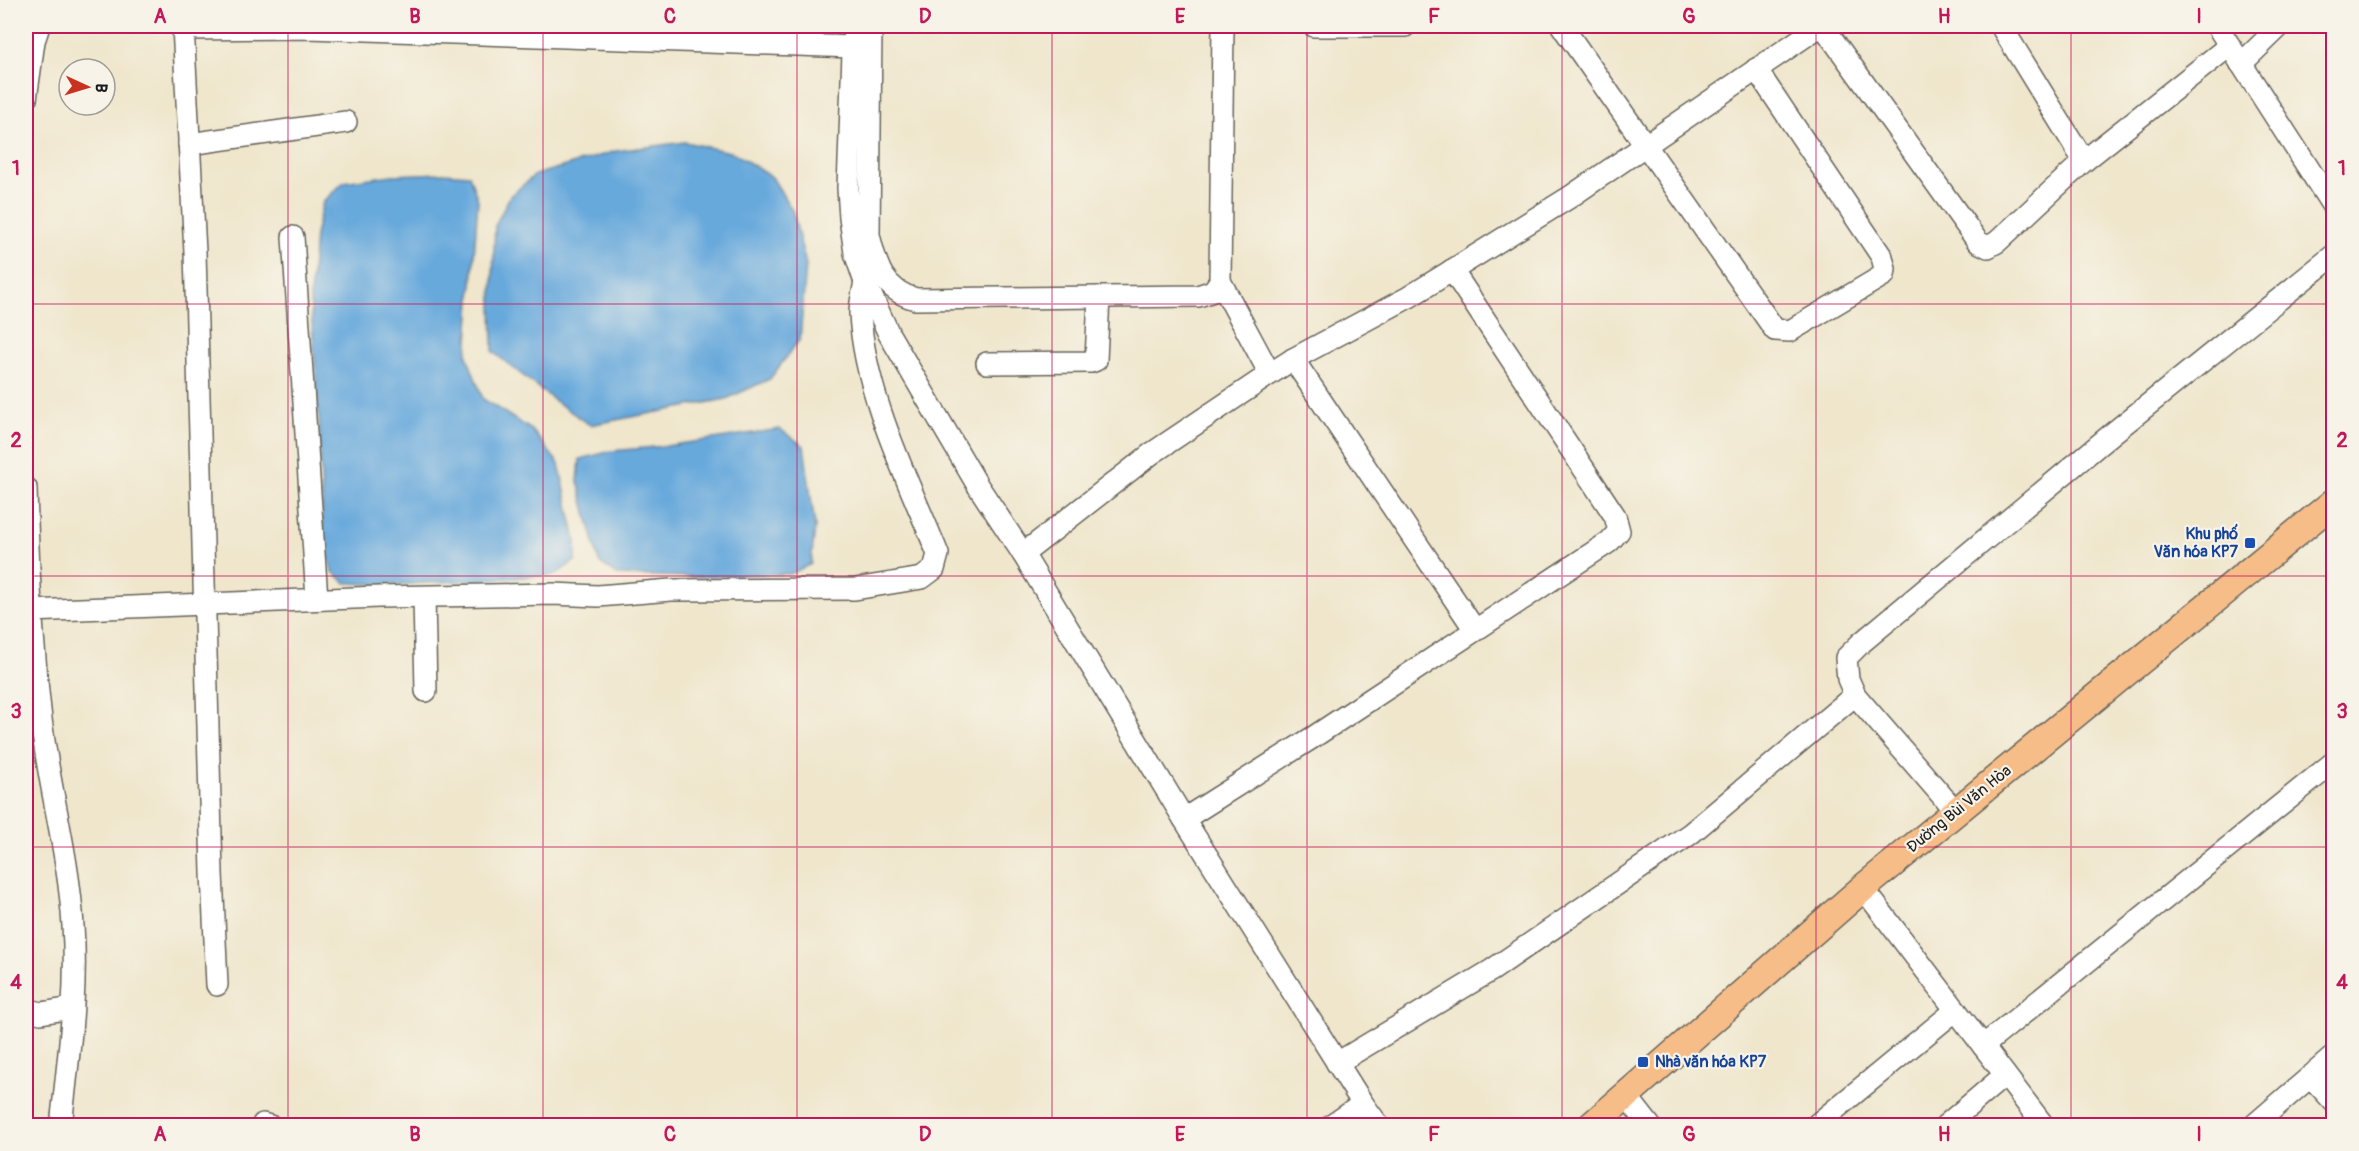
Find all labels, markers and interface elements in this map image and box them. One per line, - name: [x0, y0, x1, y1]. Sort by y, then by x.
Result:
- text: A: [154, 4, 167, 29]
- text: B: [409, 4, 421, 29]
- text: C: [664, 4, 676, 29]
- text: D: [919, 4, 932, 29]
- text: E: [1175, 4, 1186, 29]
- text: F: [1428, 4, 1440, 29]
- text: G: [1682, 4, 1696, 29]
- text: H: [1938, 4, 1951, 29]
- text: I: [2196, 4, 2202, 29]
- north arrow: [57, 57, 117, 117]
- text: B: [91, 83, 111, 93]
- text: 1: [12, 156, 20, 181]
- text: 1: [2338, 156, 2346, 181]
- text: 2: [10, 428, 22, 453]
- text: 2: [2336, 428, 2348, 453]
- place label: Khu phố Văn hóa KP7: [2154, 523, 2239, 562]
- marker: Khu phố Văn hóa KP7: [2243, 536, 2257, 550]
- text: 3: [10, 699, 22, 724]
- text: 3: [2336, 699, 2348, 724]
- street label: Đường Bùi Văn Hòa: [1903, 761, 2015, 857]
- text: 4: [10, 970, 22, 995]
- text: 4: [2336, 970, 2348, 995]
- place label: Nhà văn hóa KP7: [1655, 1052, 1767, 1072]
- marker: Nhà văn hóa KP7: [1636, 1055, 1650, 1069]
- text: A: [154, 1122, 167, 1147]
- text: B: [409, 1122, 421, 1147]
- text: C: [664, 1122, 676, 1147]
- text: D: [919, 1122, 932, 1147]
- text: E: [1175, 1122, 1186, 1147]
- text: F: [1428, 1122, 1440, 1147]
- text: G: [1682, 1122, 1696, 1147]
- text: H: [1938, 1122, 1951, 1147]
- text: I: [2196, 1122, 2202, 1147]

